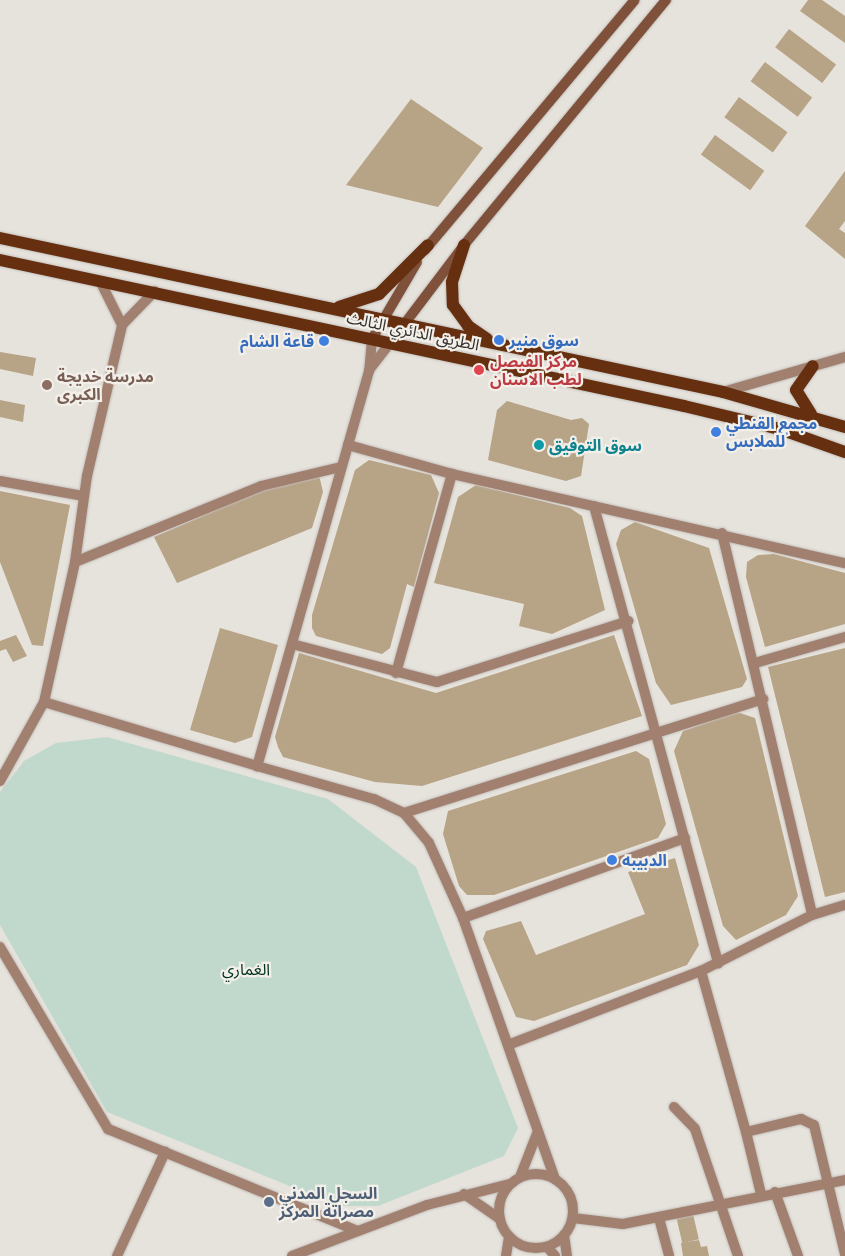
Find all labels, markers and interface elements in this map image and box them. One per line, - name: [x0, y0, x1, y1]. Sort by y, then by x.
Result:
- street label: الطريق الدائري الثالث: [345, 308, 481, 354]
- place label: سوق منير: [509, 330, 579, 350]
- place label: قاعة الشام: [240, 331, 314, 351]
- marker: سوق منير: [493, 334, 505, 346]
- marker: قاعة الشام: [318, 335, 330, 347]
- place label: مركز الفيصل لطب الاسنان: [490, 351, 582, 389]
- marker: مركز الفيصل لطب الاسنان: [472, 363, 486, 377]
- place label: مدرسة خديجة الكبرى: [57, 366, 154, 404]
- marker: مدرسة خديجة الكبرى: [41, 379, 53, 391]
- place label: مجمع القنطي للملابس: [726, 413, 817, 451]
- marker: مجمع القنطي للملابس: [710, 426, 722, 438]
- place label: سوق التوفيق: [549, 435, 642, 455]
- marker: سوق التوفيق: [533, 439, 545, 451]
- place label: الدبيبه: [622, 850, 667, 870]
- marker: الدبيبه: [606, 854, 618, 866]
- park label: الغماري: [222, 959, 270, 979]
- place label: السجل المدني مصراتة المركز: [279, 1183, 377, 1221]
- marker: السجل المدني مصراتة المركز: [263, 1196, 275, 1208]

